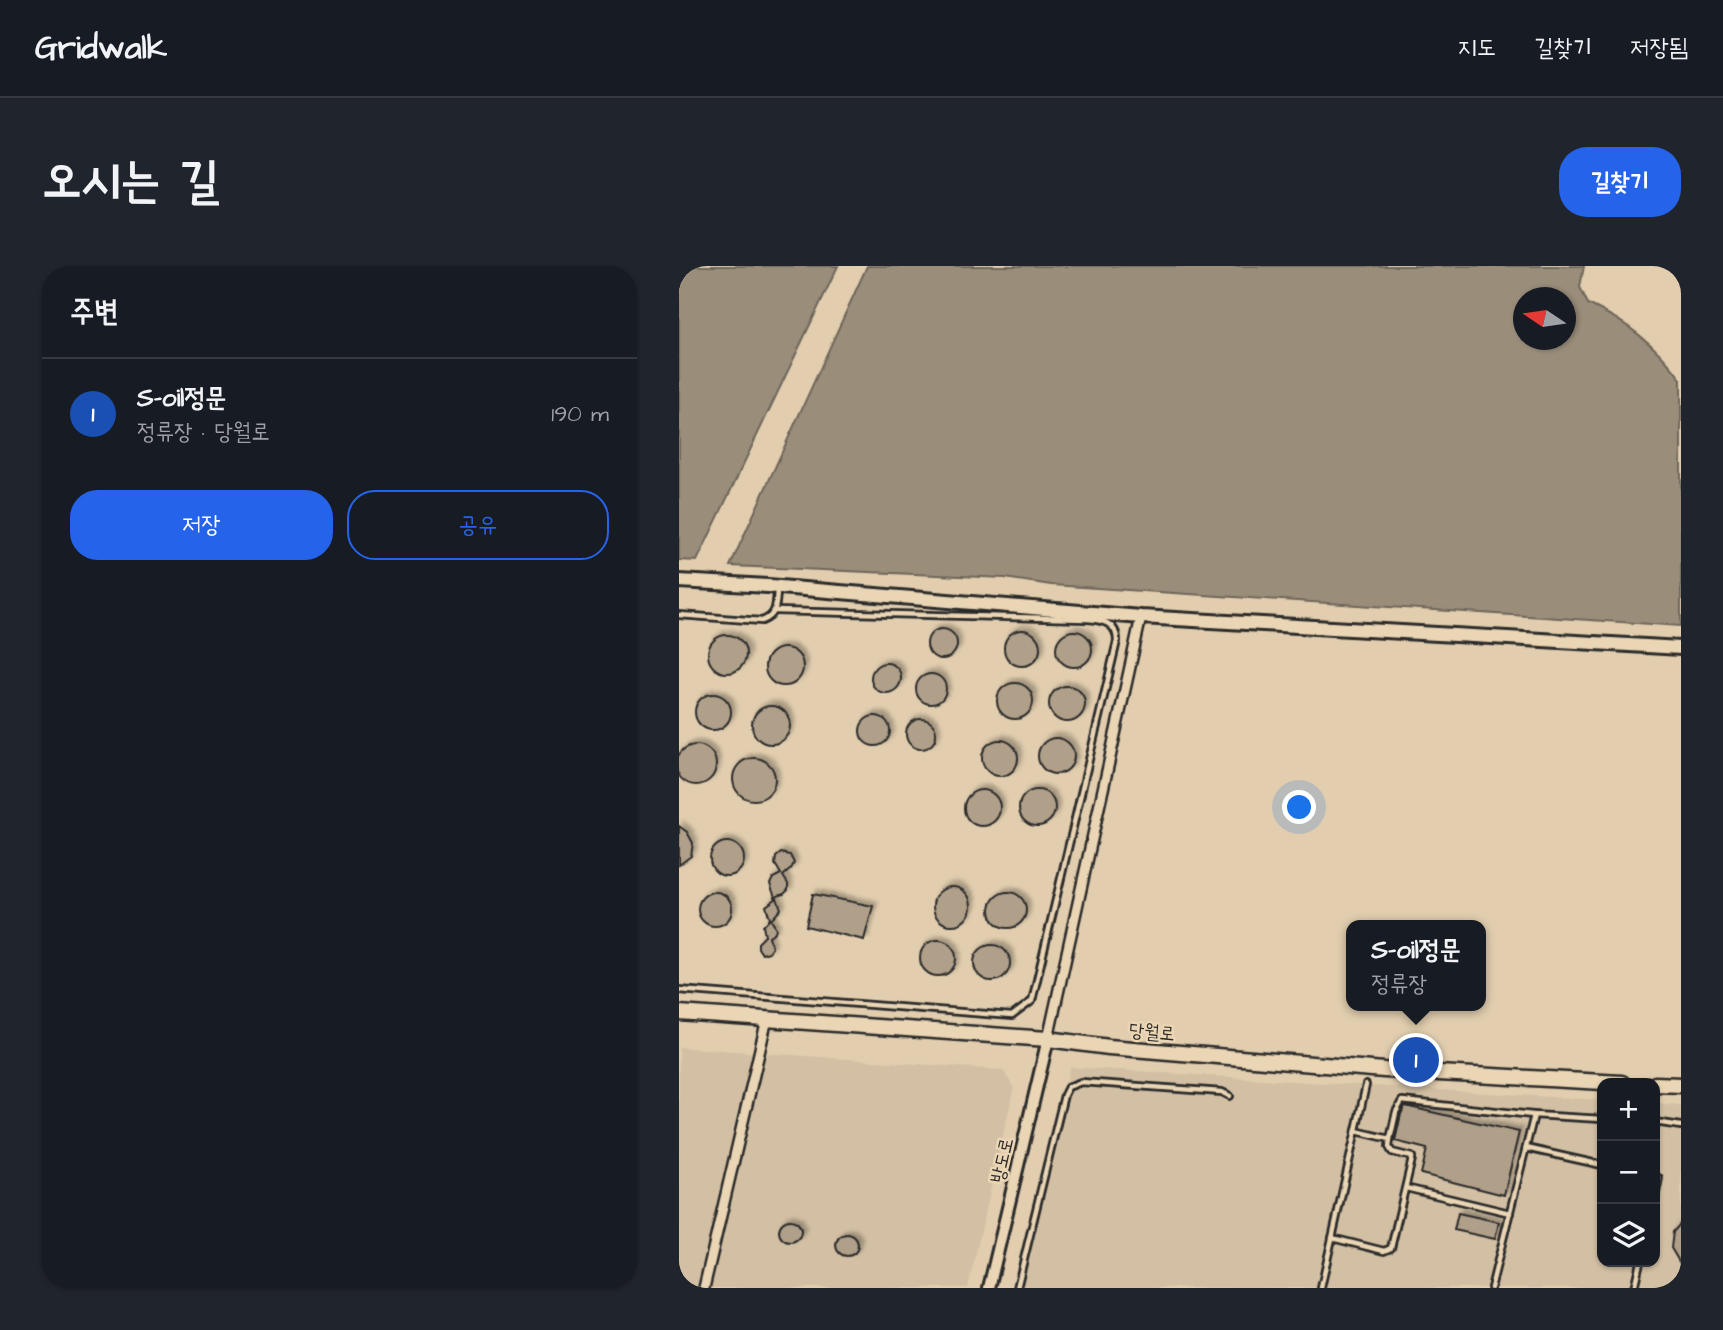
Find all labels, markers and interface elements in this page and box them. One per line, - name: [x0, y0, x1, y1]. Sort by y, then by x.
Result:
- text: Gridwalk: [35, 25, 167, 71]
- text: 지도: [1458, 31, 1496, 65]
- text: 길찾기: [1534, 31, 1592, 65]
- text: 저장됨: [1630, 31, 1688, 65]
- button: 길찾기: [1559, 147, 1681, 217]
- text: 오시는 길: [42, 148, 219, 216]
- north arrow: [1513, 287, 1576, 350]
- text: 주변: [70, 291, 118, 333]
- text: S-oil정문: [137, 380, 226, 416]
- text: 1: [92, 398, 94, 430]
- text: 190 m: [551, 398, 609, 430]
- text: 정류장 · 당월로: [137, 416, 270, 448]
- button: 저장: [70, 490, 333, 560]
- button: 공유: [347, 490, 609, 560]
- your location: [1282, 790, 1316, 824]
- popup: [1346, 920, 1486, 1011]
- text: S-oil정문: [1371, 932, 1461, 968]
- text: 정류장: [1371, 968, 1427, 1000]
- street label: 당월로: [1128, 1017, 1176, 1048]
- pin: 1: [1393, 1034, 1439, 1086]
- map controls: [1597, 1078, 1660, 1267]
- button: +: [1597, 1078, 1660, 1141]
- street label: 방도로: [984, 1135, 1021, 1186]
- button: −: [1597, 1141, 1660, 1204]
- button: layers: [1597, 1204, 1660, 1267]

